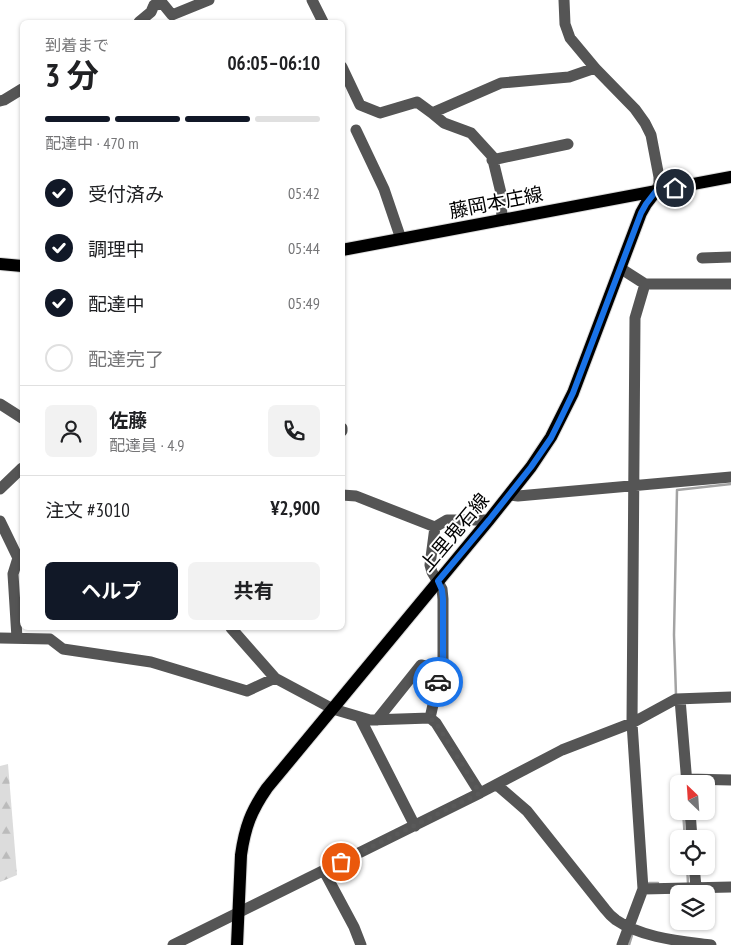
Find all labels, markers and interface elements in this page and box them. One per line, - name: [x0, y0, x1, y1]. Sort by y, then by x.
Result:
- text: 到着まで: [45, 35, 109, 55]
- text: 06:05–06:10: [227, 51, 320, 75]
- text: 3 分: [45, 54, 99, 96]
- text: 配達中 · 470 m: [45, 133, 139, 153]
- pin: [654, 167, 696, 209]
- icon: home: [661, 174, 689, 202]
- icon: check: [45, 179, 73, 207]
- street label: 藤岡本庄線: [447, 181, 545, 223]
- text: 受付済み: [88, 182, 164, 206]
- text: 05:42: [288, 183, 320, 203]
- icon: check: [45, 234, 73, 262]
- text: 調理中: [88, 237, 145, 261]
- text: 05:44: [288, 238, 320, 258]
- icon: check: [45, 289, 73, 317]
- text: 配達中: [88, 292, 145, 316]
- text: 05:49: [288, 293, 320, 313]
- text: 配達完了: [88, 347, 164, 371]
- button: person: [45, 405, 97, 457]
- button: phone: [268, 405, 320, 457]
- text: 佐藤: [109, 408, 147, 432]
- text: 配達員 · 4.9: [109, 435, 184, 455]
- street label: 上里鬼石線: [414, 488, 494, 576]
- text: ¥2,900: [270, 496, 320, 520]
- text: 注文 #3010: [45, 498, 130, 522]
- button: ヘルプ: [45, 562, 178, 620]
- button: 共有: [188, 562, 320, 620]
- courier: [413, 657, 463, 707]
- icon: car: [424, 668, 452, 696]
- north arrow: [670, 775, 715, 820]
- map controls: [670, 775, 715, 930]
- button: locate: [670, 830, 715, 875]
- pin: [320, 841, 362, 883]
- icon: bag: [327, 848, 355, 876]
- button: layers: [670, 885, 715, 930]

